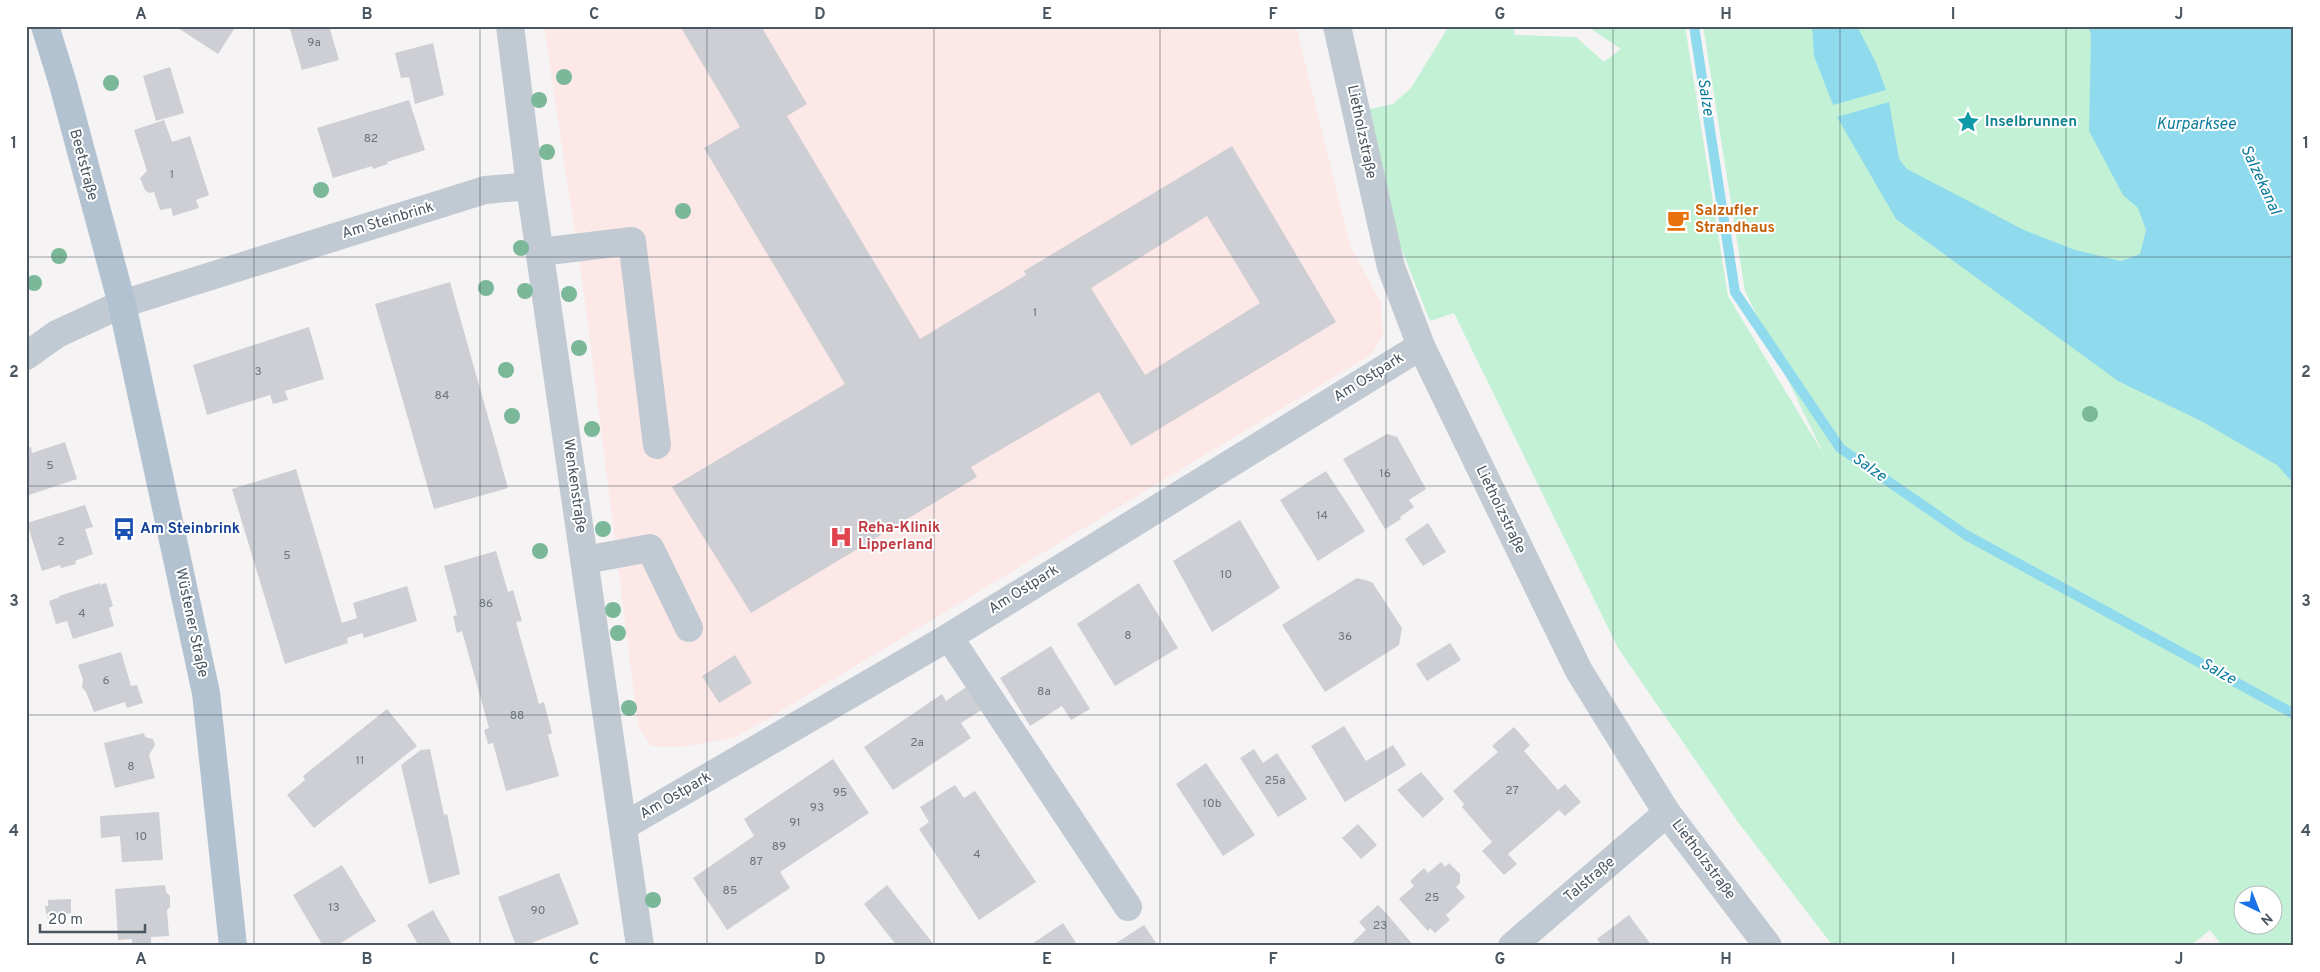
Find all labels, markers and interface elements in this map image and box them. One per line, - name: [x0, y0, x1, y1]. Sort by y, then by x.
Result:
- text: A: [135, 5, 147, 25]
- text: B: [361, 5, 373, 25]
- text: C: [589, 5, 599, 25]
- text: D: [814, 5, 826, 25]
- text: E: [1042, 5, 1052, 25]
- text: F: [1268, 5, 1278, 25]
- text: G: [1495, 5, 1505, 25]
- text: H: [1720, 5, 1732, 25]
- text: I: [1951, 5, 1955, 25]
- text: J: [2175, 5, 2183, 25]
- house number: 9a: [307, 35, 321, 51]
- water label: Salze: [1692, 77, 1718, 118]
- street label: Lietholzstraße: [1342, 83, 1380, 181]
- place icon: Inselbrunnen: [1955, 109, 1981, 135]
- place label: Inselbrunnen: [1985, 113, 2077, 132]
- water label: Kurparksee: [2156, 115, 2236, 135]
- street label: Beetstraße: [64, 127, 102, 203]
- house number: 82: [364, 131, 378, 147]
- text: 1: [11, 134, 17, 154]
- text: 1: [2303, 134, 2309, 154]
- water label: Salzekanal: [2235, 142, 2285, 219]
- house number: 1: [170, 167, 174, 183]
- street label: Am Steinbrink: [340, 198, 436, 244]
- place label: Salzufler Strandhaus: [1695, 202, 1775, 238]
- cafe icon: Salzufler Strandhaus: [1665, 207, 1691, 233]
- house number: 1: [1033, 305, 1037, 321]
- street label: Am Ostpark: [1330, 349, 1408, 407]
- text: 2: [9, 363, 19, 383]
- text: 2: [2301, 363, 2311, 383]
- house number: 3: [254, 364, 262, 380]
- house number: 84: [435, 388, 449, 404]
- street label: Wenkenstraße: [558, 438, 590, 534]
- water label: Salze: [1848, 449, 1891, 487]
- house number: 5: [46, 458, 54, 474]
- street label: Lietholzstraße: [1471, 463, 1529, 557]
- house number: 16: [1379, 466, 1391, 482]
- house number: 14: [1316, 508, 1328, 524]
- bus stop icon: Am Steinbrink: [111, 516, 137, 542]
- place label: Reha-Klinik Lipperland: [858, 519, 940, 555]
- place label: Am Steinbrink: [140, 520, 240, 539]
- hospital icon: Reha-Klinik Lipperland: [828, 524, 854, 550]
- house number: 2: [57, 534, 65, 550]
- house number: 5: [283, 548, 291, 564]
- street label: Am Ostpark: [985, 561, 1063, 619]
- street label: Wüstener Straße: [170, 567, 212, 679]
- house number: 10: [1220, 567, 1232, 583]
- text: 3: [9, 592, 19, 612]
- text: 3: [2301, 592, 2311, 612]
- house number: 86: [479, 596, 493, 612]
- house number: 4: [78, 606, 86, 622]
- house number: 8: [1124, 628, 1132, 644]
- house number: 36: [1338, 629, 1352, 645]
- water label: Salze: [2197, 654, 2240, 690]
- house number: 6: [102, 673, 110, 689]
- house number: 8a: [1037, 684, 1051, 700]
- house number: 88: [510, 708, 524, 724]
- house number: 2a: [910, 735, 924, 751]
- house number: 11: [356, 753, 364, 769]
- house number: 8: [127, 759, 135, 775]
- street label: Am Ostpark: [637, 768, 715, 824]
- house number: 25a: [1264, 773, 1286, 789]
- house number: 27: [1505, 783, 1519, 799]
- house number: 95: [833, 785, 847, 801]
- house number: 10b: [1203, 796, 1222, 812]
- house number: 93: [810, 800, 824, 816]
- house number: 91: [789, 815, 801, 831]
- street label: Lietholzstraße: [1667, 816, 1739, 904]
- text: 4: [9, 822, 19, 842]
- text: 4: [2301, 822, 2311, 842]
- house number: 10: [135, 829, 147, 845]
- house number: 89: [772, 839, 786, 855]
- house number: 4: [973, 847, 981, 863]
- street label: Talstraße: [1560, 853, 1620, 907]
- house number: 87: [749, 854, 763, 870]
- house number: 85: [723, 883, 737, 899]
- north arrow: [2232, 884, 2282, 934]
- house number: 25: [1425, 890, 1439, 906]
- house number: 13: [328, 900, 340, 916]
- scale bar: [40, 902, 145, 934]
- house number: 90: [531, 903, 545, 919]
- text: N: [2256, 909, 2275, 928]
- text: 20 m: [48, 911, 83, 930]
- house number: 23: [1373, 918, 1387, 934]
- text: A: [135, 950, 147, 970]
- text: B: [361, 950, 373, 970]
- text: C: [589, 950, 599, 970]
- text: D: [814, 950, 826, 970]
- text: E: [1042, 950, 1052, 970]
- text: F: [1268, 950, 1278, 970]
- text: G: [1495, 950, 1505, 970]
- text: H: [1720, 950, 1732, 970]
- text: I: [1951, 950, 1955, 970]
- text: J: [2175, 950, 2183, 970]

